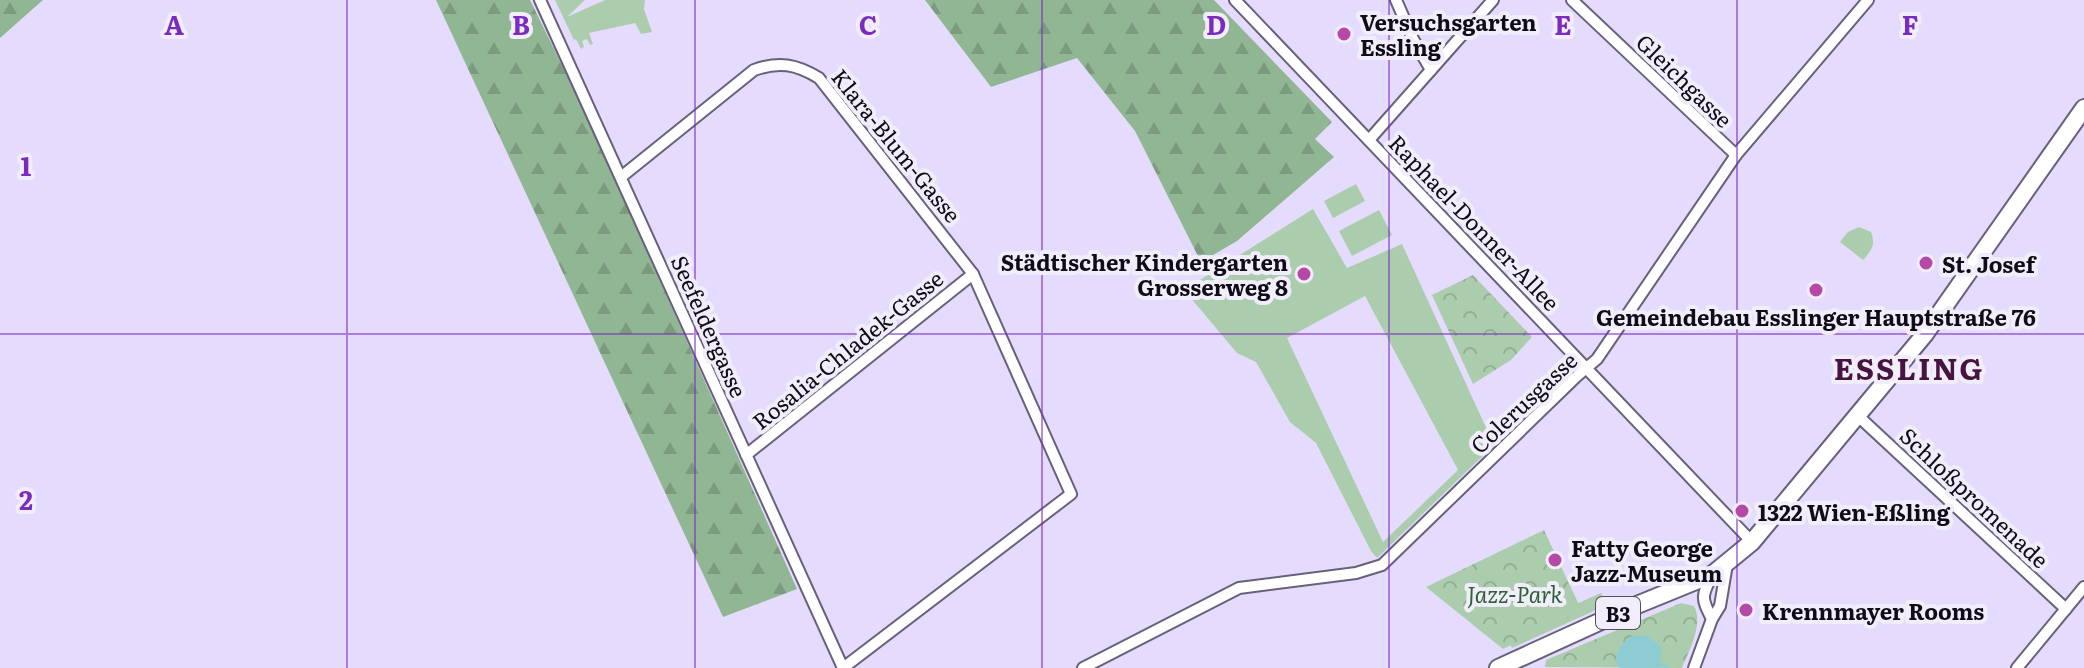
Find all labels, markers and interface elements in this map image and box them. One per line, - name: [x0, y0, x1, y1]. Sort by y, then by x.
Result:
- text: A: [164, 4, 184, 43]
- text: B: [512, 4, 530, 43]
- text: C: [859, 4, 877, 43]
- text: D: [1206, 4, 1226, 43]
- text: E: [1554, 4, 1572, 43]
- text: F: [1902, 4, 1918, 43]
- place label: Versuchsgarten Essling: [1360, 5, 1537, 63]
- marker: Versuchsgarten Essling: [1335, 25, 1353, 43]
- street label: Gleichgasse: [1629, 25, 1741, 135]
- street label: Klara-Blum-Gasse: [824, 61, 970, 229]
- street label: Raphael-Donner-Allee: [1382, 127, 1568, 317]
- text: 1: [21, 145, 32, 184]
- place label: Städtischer Kindergarten Grosserweg 8: [1001, 245, 1288, 303]
- place label: St. Josef: [1942, 247, 2038, 280]
- street label: Seefeldergasse: [664, 250, 756, 402]
- marker: St. Josef: [1917, 254, 1935, 272]
- street label: Rosalia-Chladek-Gasse: [744, 261, 950, 437]
- marker: Städtischer Kindergarten Grosserweg 8: [1295, 265, 1313, 283]
- marker: Gemeindebau Esslinger Hauptstraße 76: [1807, 281, 1825, 299]
- place label: Gemeindebau Esslinger Hauptstraße 76: [1596, 300, 2036, 333]
- street label: Colerusgasse: [1462, 344, 1584, 460]
- district label: ESSLING: [1834, 345, 1984, 389]
- street label: Schloßpromenade: [1893, 419, 2057, 575]
- text: 2: [19, 479, 33, 518]
- place label: 1322 Wien-Eßling: [1758, 495, 1951, 528]
- marker: 1322 Wien-Eßling: [1733, 502, 1751, 520]
- place label: Fatty George Jazz-Museum: [1571, 531, 1723, 589]
- marker: Fatty George Jazz-Museum: [1546, 551, 1564, 569]
- park label: Jazz-Park: [1467, 577, 1563, 610]
- place label: Krennmayer Rooms: [1762, 594, 1984, 627]
- road number: B3: [1596, 597, 1640, 629]
- marker: Krennmayer Rooms: [1737, 601, 1755, 619]

